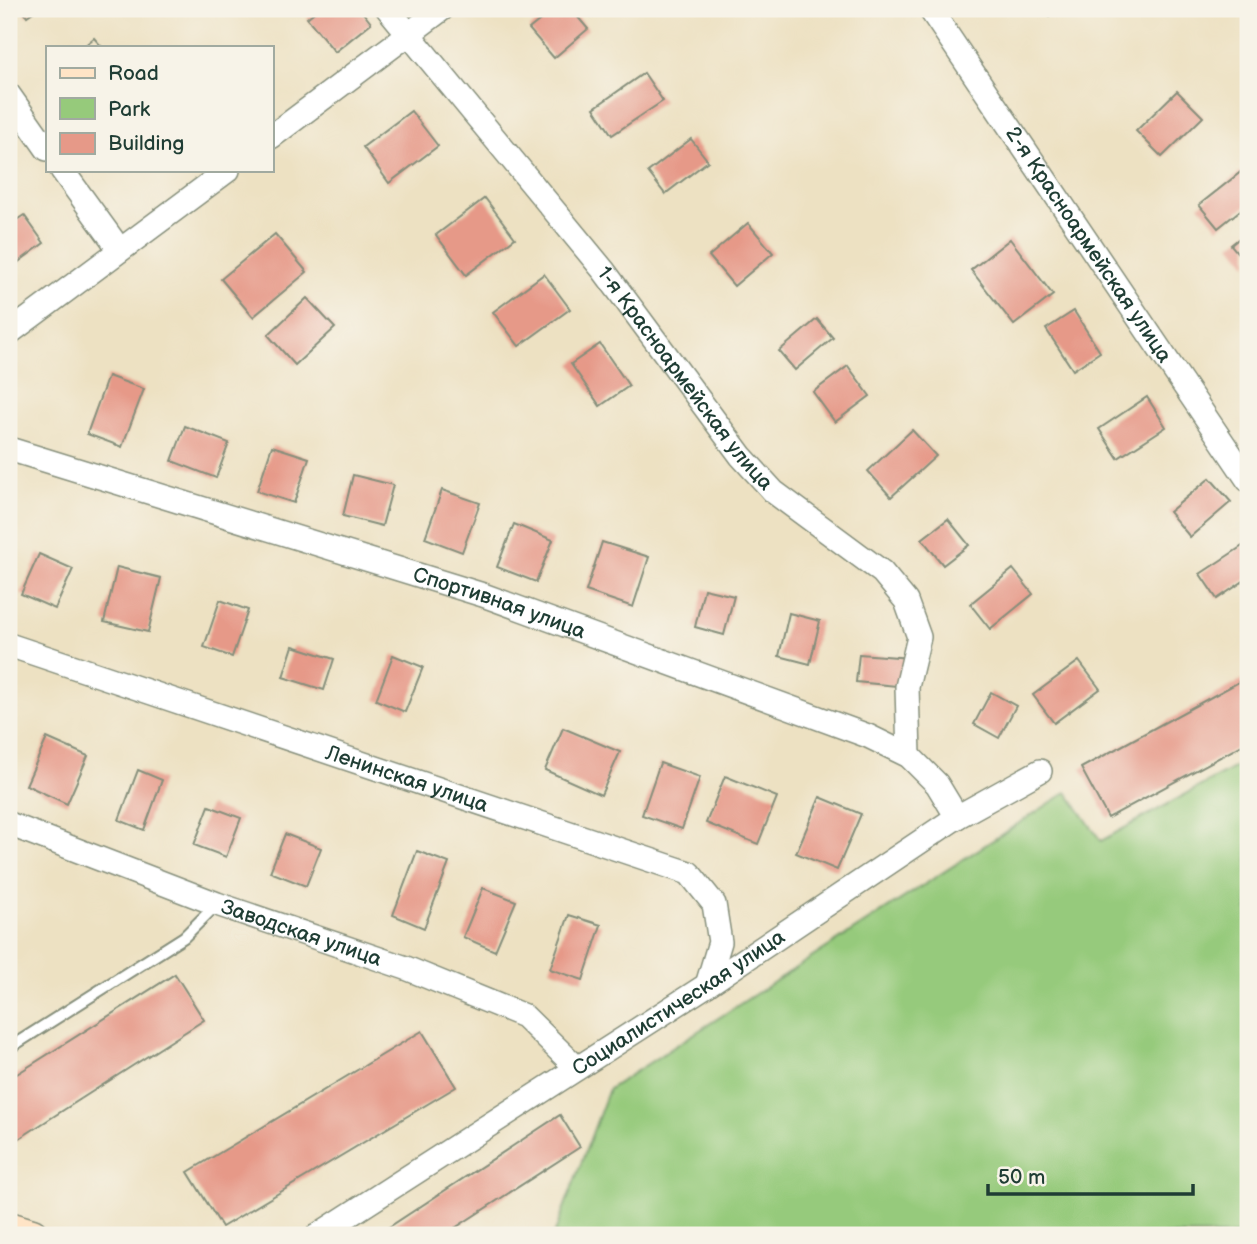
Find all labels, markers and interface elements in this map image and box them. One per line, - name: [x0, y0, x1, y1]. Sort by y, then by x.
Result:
- legend: [46, 46, 273, 172]
- text: Road: [108, 61, 159, 86]
- text: Park: [108, 97, 151, 122]
- street label: 2-я Красноармейская улица: [1000, 122, 1178, 368]
- text: Building: [108, 131, 184, 156]
- street label: 1-я Красноармейская улица: [592, 261, 779, 496]
- street label: Спортивная улица: [410, 562, 590, 644]
- street label: Ленинская улица: [322, 739, 492, 818]
- street label: Заводская улица: [218, 894, 386, 972]
- street label: Социалистическая улица: [568, 924, 790, 1081]
- scale bar: [988, 1153, 1192, 1197]
- text: 50 m: [998, 1165, 1045, 1190]

